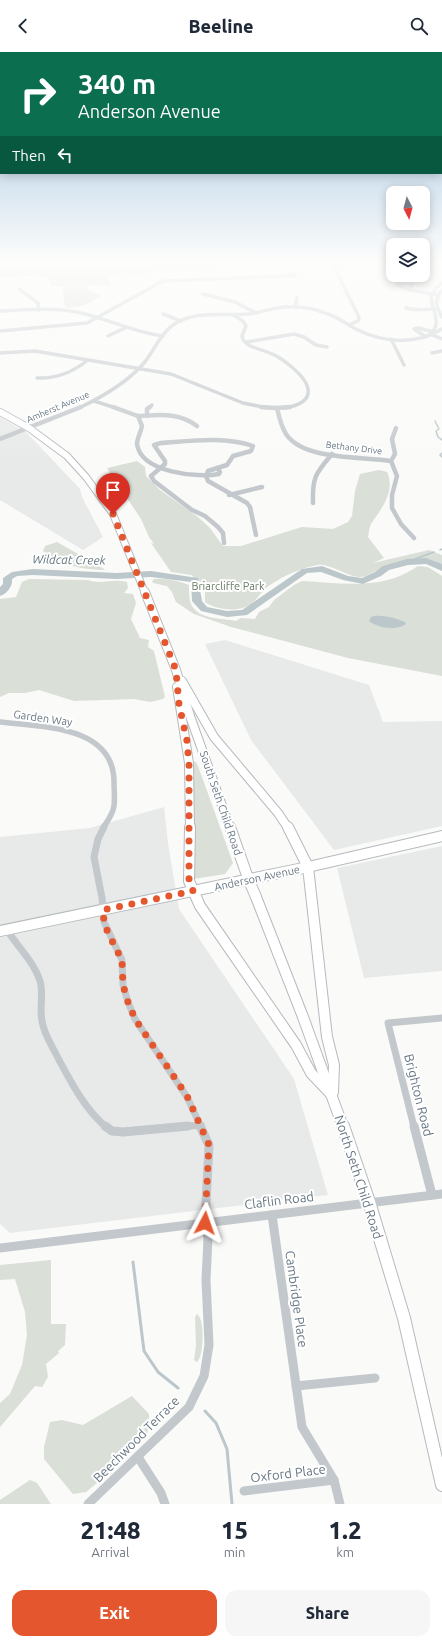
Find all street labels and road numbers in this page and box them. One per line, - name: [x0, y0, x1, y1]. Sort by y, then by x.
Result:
- street label: Amherst Avenue: [25, 389, 91, 425]
- street label: Bethany Drive: [325, 440, 383, 456]
- street label: Garden Way: [13, 708, 74, 728]
- street label: South Seth Child Road: [198, 749, 244, 857]
- street label: Anderson Avenue: [213, 863, 301, 893]
- street label: Brighton Road: [402, 1052, 436, 1138]
- street label: North Seth Child Road: [332, 1113, 386, 1241]
- street label: Claflin Road: [243, 1189, 315, 1211]
- street label: Cambridge Place: [283, 1250, 311, 1348]
- street label: Beechwood Terrace: [90, 1393, 182, 1485]
- street label: Oxford Place: [250, 1461, 326, 1485]

